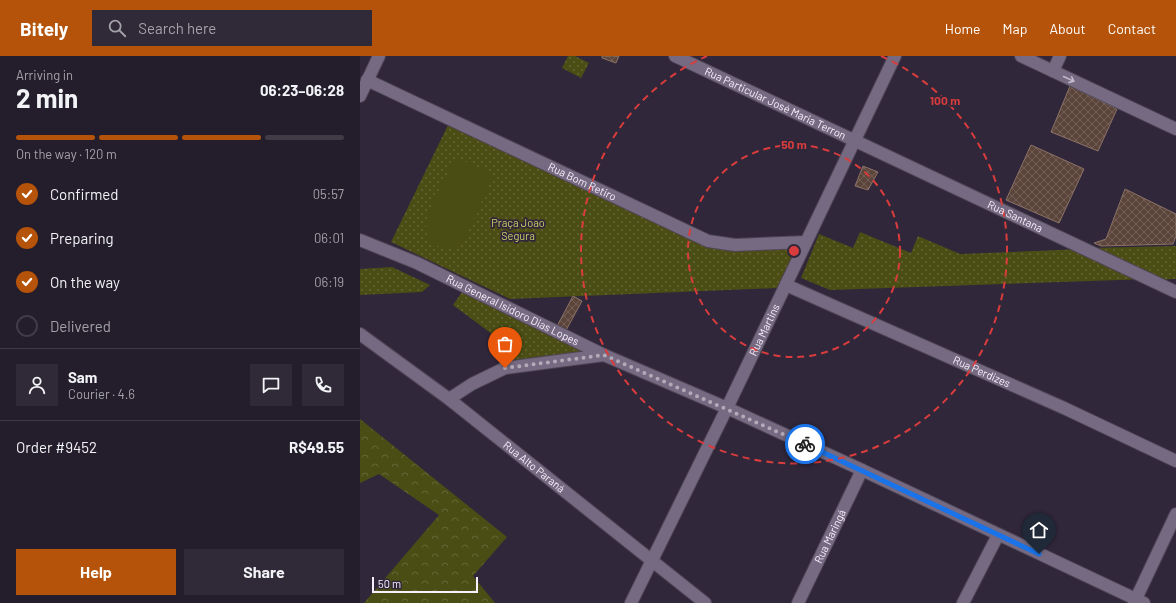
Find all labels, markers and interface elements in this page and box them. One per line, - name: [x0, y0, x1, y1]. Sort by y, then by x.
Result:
- search box: [92, 10, 372, 46]
- text: Bitely: [20, 17, 68, 40]
- icon: search: [106, 17, 128, 39]
- text: Search here: [138, 19, 216, 37]
- text: Home: [945, 20, 981, 37]
- text: Map: [1003, 20, 1027, 37]
- text: About: [1049, 20, 1086, 37]
- text: Contact: [1108, 20, 1156, 37]
- street label: Rua Particular José Maria Terron: [703, 64, 848, 142]
- text: Arriving in: [16, 67, 73, 83]
- one-way arrow: [1063, 76, 1075, 83]
- text: 06:23–06:28: [260, 81, 344, 99]
- text: 2 min: [16, 82, 78, 113]
- text: 100 m: [930, 93, 960, 107]
- text: 50 m: [781, 137, 807, 151]
- text: On the way · 120 m: [16, 146, 117, 162]
- street label: Rua Bom Retiro: [546, 159, 619, 203]
- icon: check: [16, 183, 38, 205]
- text: Confirmed: [50, 185, 118, 203]
- text: 05:57: [313, 186, 344, 202]
- street label: Rua Santana: [986, 197, 1045, 234]
- park label: Praça Joao Segura: [491, 216, 545, 242]
- icon: check: [16, 227, 38, 249]
- text: Preparing: [50, 229, 114, 247]
- text: 06:01: [314, 230, 344, 246]
- centre of rings: [787, 244, 801, 258]
- icon: check: [16, 271, 38, 293]
- street label: Rua General Isidoro Dias Lopes: [444, 271, 581, 348]
- text: On the way: [50, 273, 120, 291]
- text: 06:19: [314, 274, 344, 290]
- street label: Rua Martins: [746, 301, 782, 358]
- text: Delivered: [50, 317, 111, 335]
- pin: [488, 327, 522, 368]
- icon: bag: [494, 333, 516, 355]
- street label: Rua Perdizes: [951, 353, 1013, 389]
- button: person: [16, 364, 58, 406]
- button: chat: [250, 364, 292, 406]
- button: phone: [302, 364, 344, 406]
- text: Sam: [68, 368, 97, 386]
- text: Courier · 4.6: [68, 386, 135, 402]
- courier: [785, 424, 825, 464]
- icon: bike: [794, 433, 816, 455]
- text: Order #9452: [16, 438, 97, 456]
- text: R$49.55: [289, 438, 344, 456]
- street label: Rua Alto Paraná: [501, 438, 568, 495]
- street label: Rua Maringá: [811, 507, 848, 565]
- pin: [1022, 513, 1056, 554]
- icon: home: [1028, 519, 1050, 541]
- button: Help: [16, 549, 176, 595]
- button: Share: [184, 549, 344, 595]
- scale bar: [372, 575, 478, 594]
- text: 50 m: [378, 577, 401, 590]

